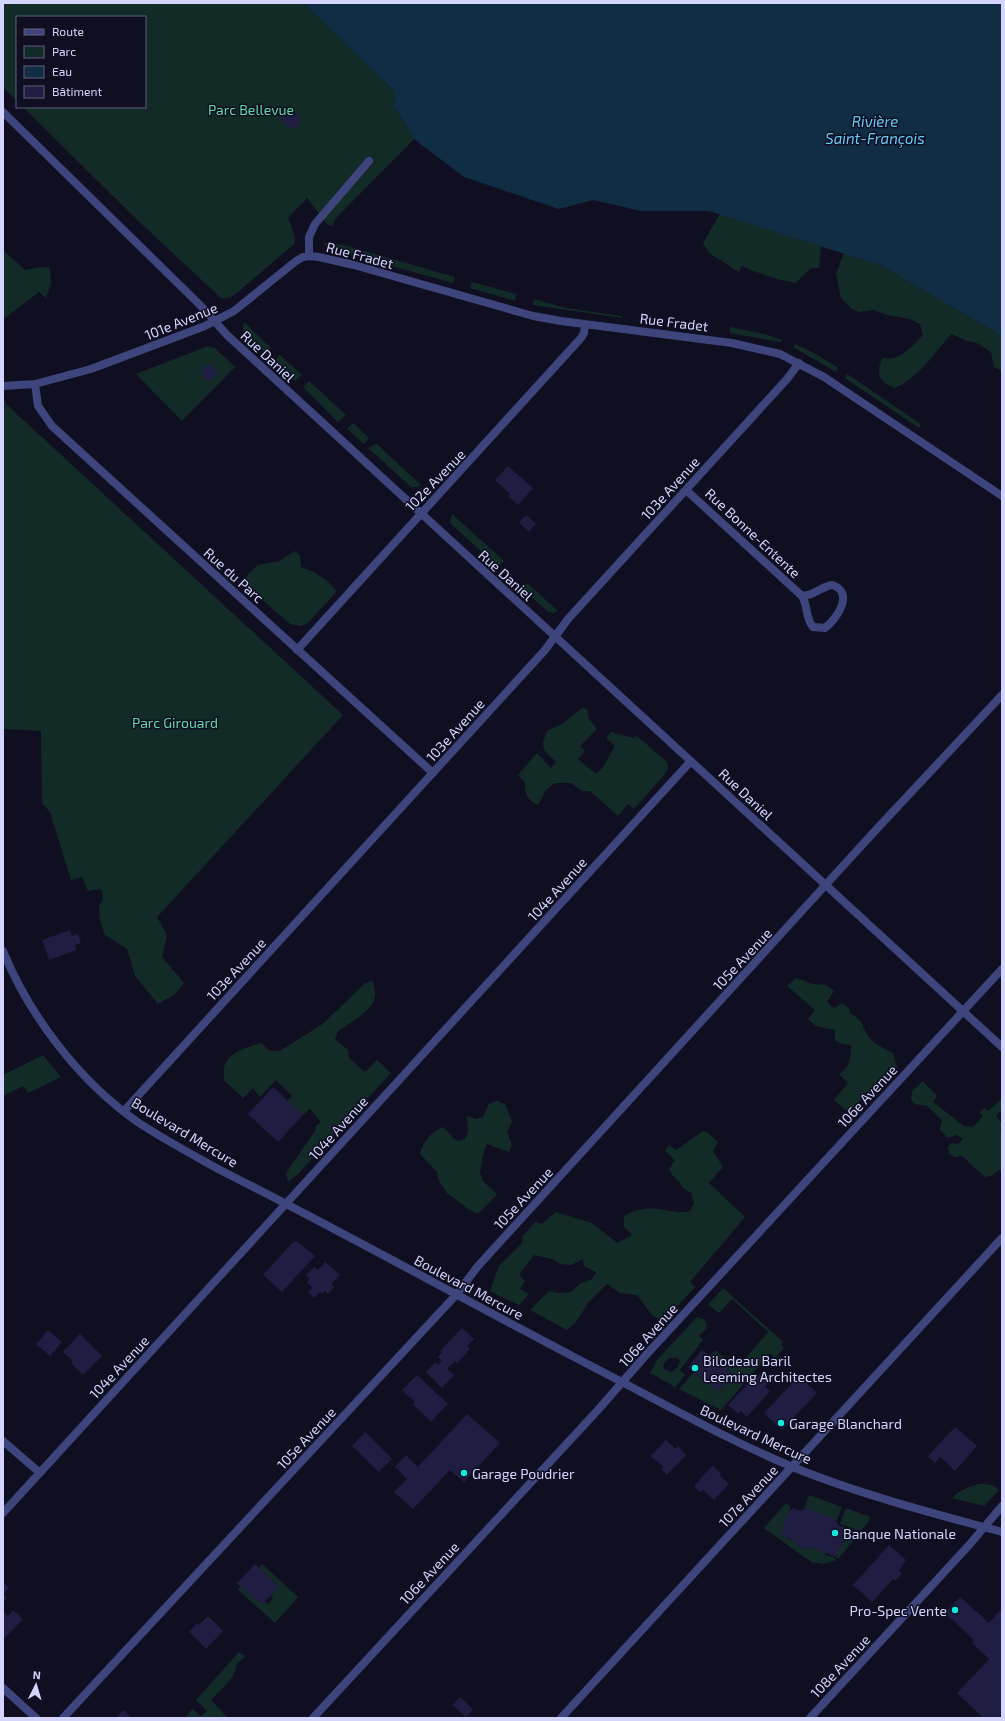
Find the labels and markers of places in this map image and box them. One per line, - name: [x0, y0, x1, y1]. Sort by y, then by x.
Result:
- place label: Bilodeau Baril Leeming Architectes: [703, 1352, 832, 1385]
- marker: Bilodeau Baril Leeming Architectes: [690, 1363, 700, 1373]
- place label: Garage Blanchard: [789, 1415, 902, 1432]
- marker: Garage Blanchard: [776, 1418, 786, 1428]
- place label: Garage Poudrier: [472, 1465, 575, 1482]
- marker: Garage Poudrier: [459, 1468, 469, 1478]
- place label: Banque Nationale: [843, 1525, 956, 1542]
- marker: Banque Nationale: [830, 1528, 840, 1538]
- place label: Pro-Spec Vente: [850, 1602, 947, 1619]
- marker: Pro-Spec Vente: [950, 1605, 960, 1615]

